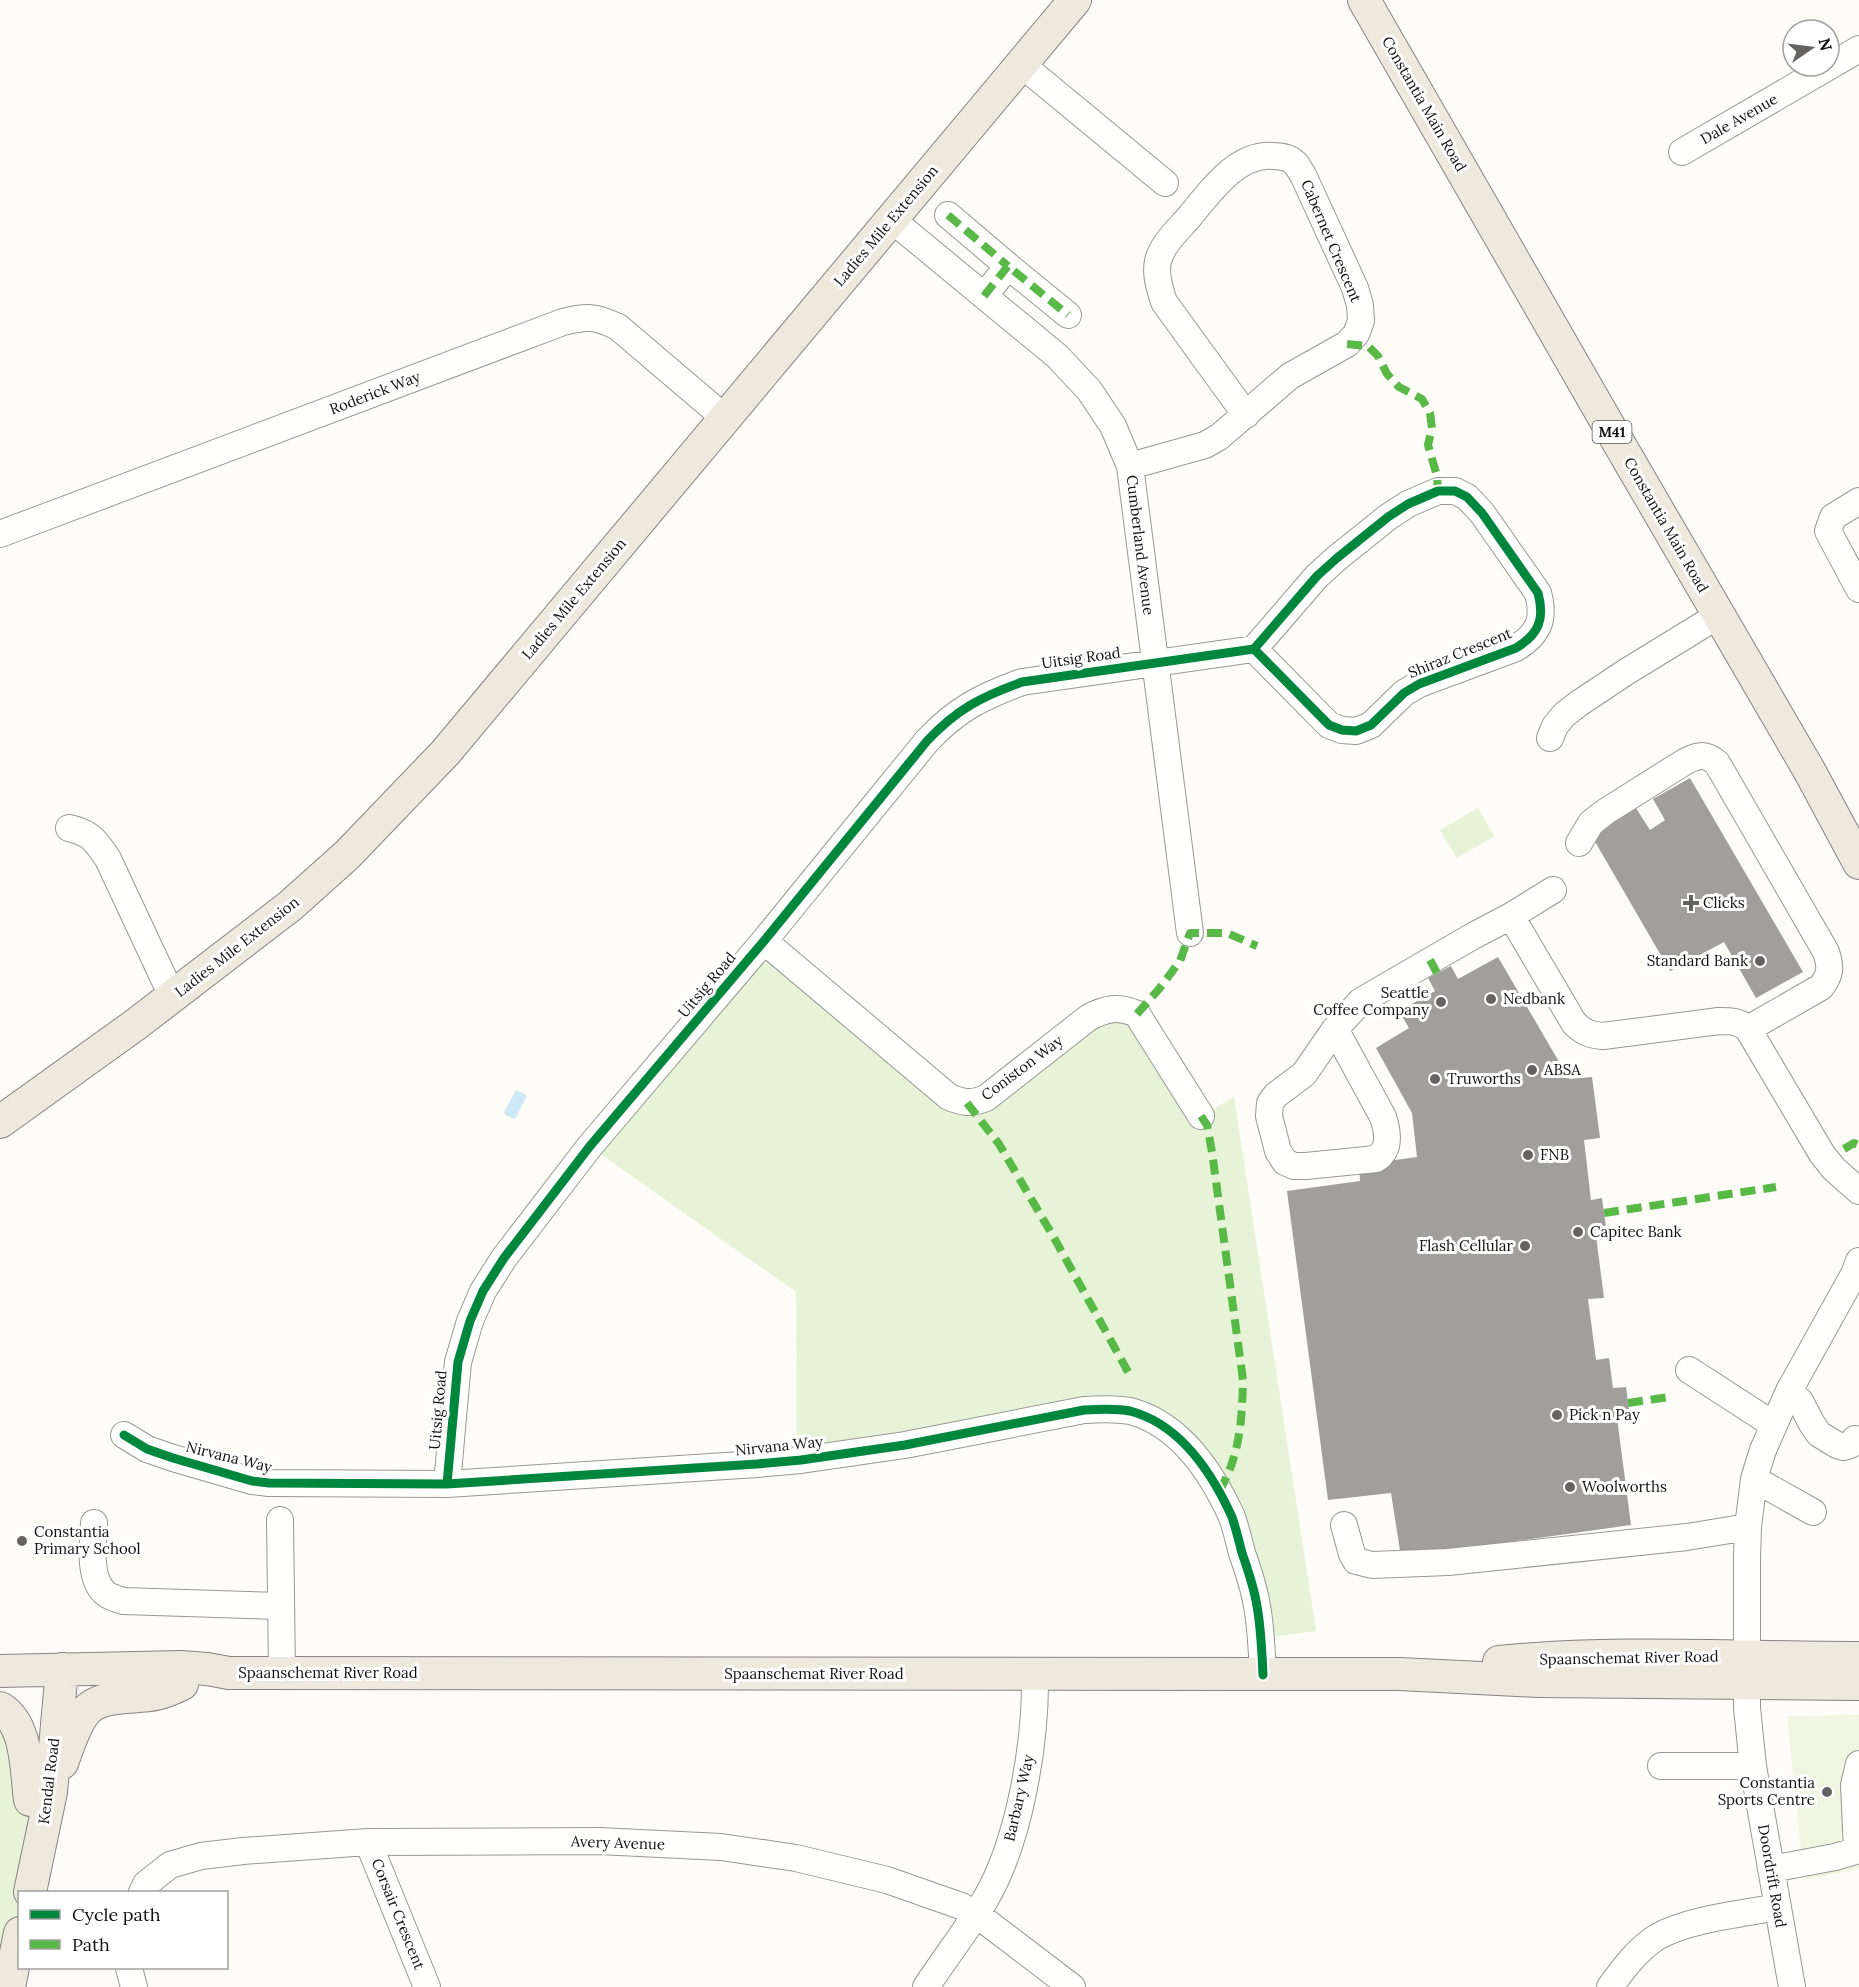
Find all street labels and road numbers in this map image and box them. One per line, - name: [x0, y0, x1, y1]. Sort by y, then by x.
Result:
- street label: Constantia Main Road: [1378, 33, 1471, 175]
- street label: Dale Avenue: [1697, 89, 1781, 148]
- street label: Ladies Mile Extension: [829, 161, 942, 290]
- street label: Cabernet Crescent: [1297, 177, 1366, 305]
- street label: Roderick Way: [327, 366, 423, 419]
- road number: M41: [1592, 421, 1632, 443]
- street label: Constantia Main Road: [1620, 454, 1713, 596]
- street label: Cumberland Avenue: [1122, 474, 1159, 616]
- street label: Ladies Mile Extension: [517, 534, 630, 663]
- street label: Shiraz Crescent: [1405, 623, 1515, 682]
- street label: Uitsig Road: [1040, 643, 1122, 672]
- street label: Ladies Mile Extension: [171, 892, 303, 1001]
- street label: Uitsig Road: [674, 948, 740, 1021]
- street label: Coniston Way: [977, 1031, 1066, 1104]
- street label: Uitsig Road: [425, 1369, 450, 1451]
- street label: Nirvana Way: [734, 1431, 824, 1460]
- street label: Nirvana Way: [184, 1437, 274, 1476]
- street label: Spaanschemat River Road: [1539, 1646, 1719, 1669]
- street label: Spaanschemat River Road: [238, 1663, 418, 1682]
- street label: Spaanschemat River Road: [724, 1664, 904, 1683]
- street label: Kendal Road: [34, 1737, 63, 1825]
- street label: Barbary Way: [999, 1753, 1038, 1843]
- street label: Doordrift Road: [1754, 1823, 1791, 1929]
- street label: Avery Avenue: [570, 1831, 665, 1854]
- street label: Corsair Crescent: [368, 1856, 429, 1972]

